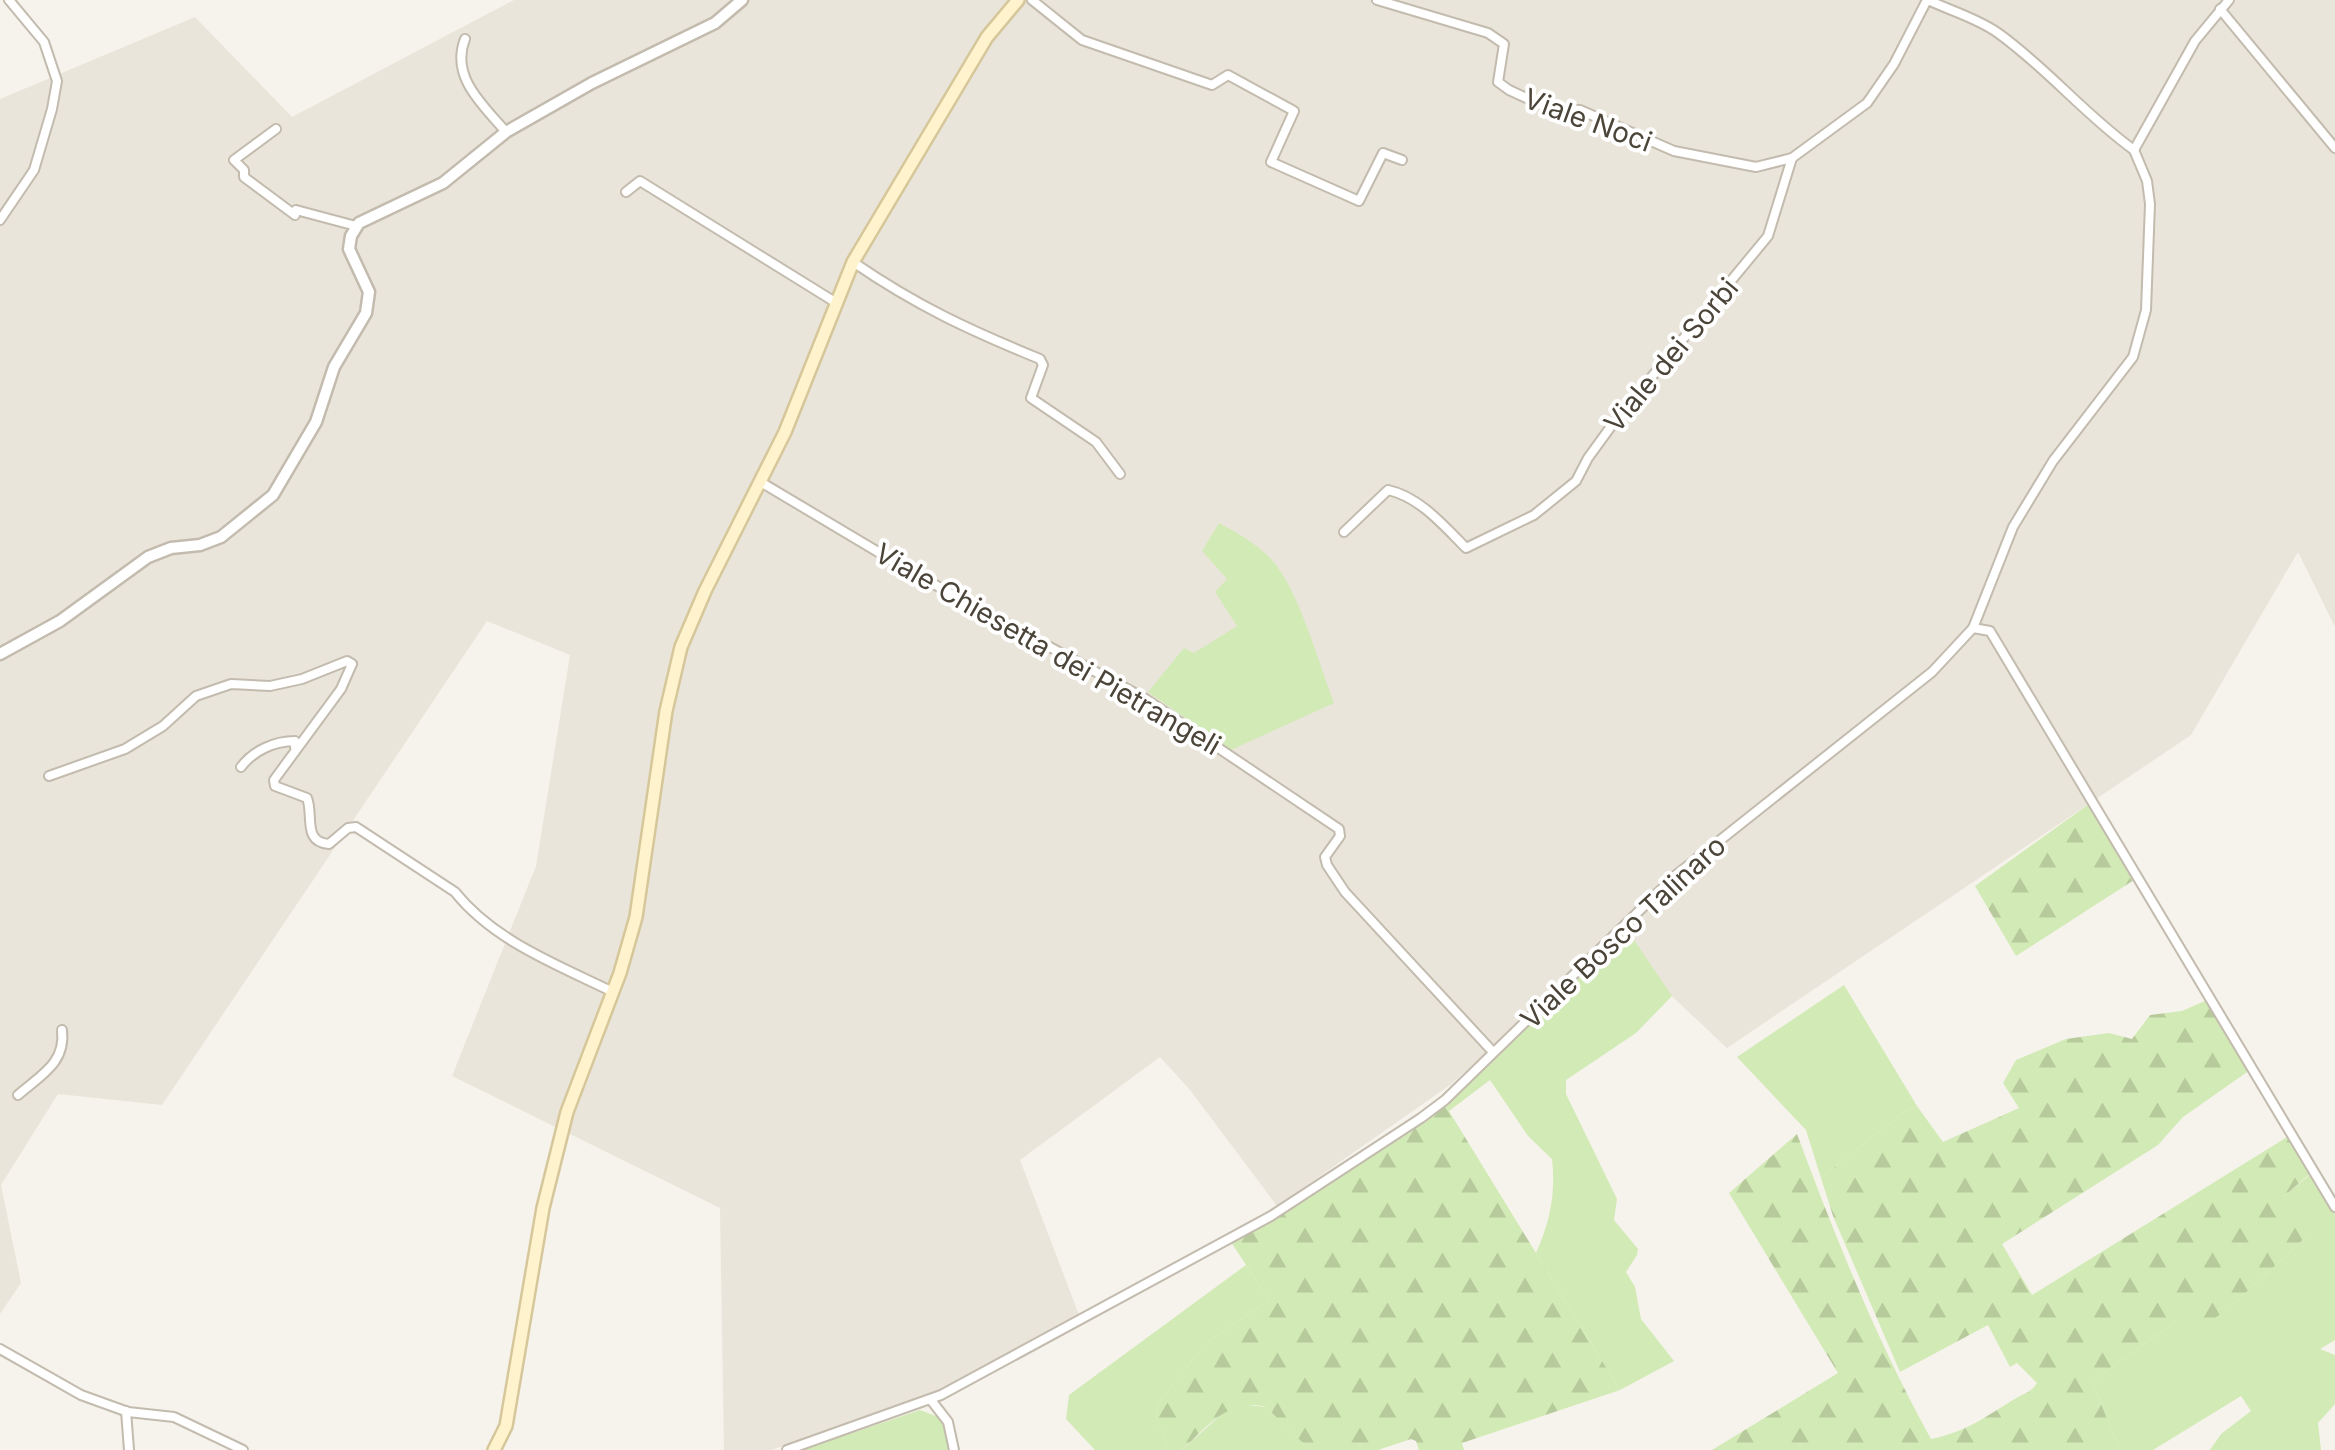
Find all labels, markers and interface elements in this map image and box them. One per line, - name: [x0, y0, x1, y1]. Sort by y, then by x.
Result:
- street label: Viale Noci: [1519, 81, 1657, 159]
- street label: Viale dei Sorbi: [1597, 271, 1745, 439]
- street label: Viale Chiesetta dei Pietrangeli: [869, 536, 1227, 762]
- street label: Viale Bosco Talinaro: [1513, 828, 1733, 1036]

